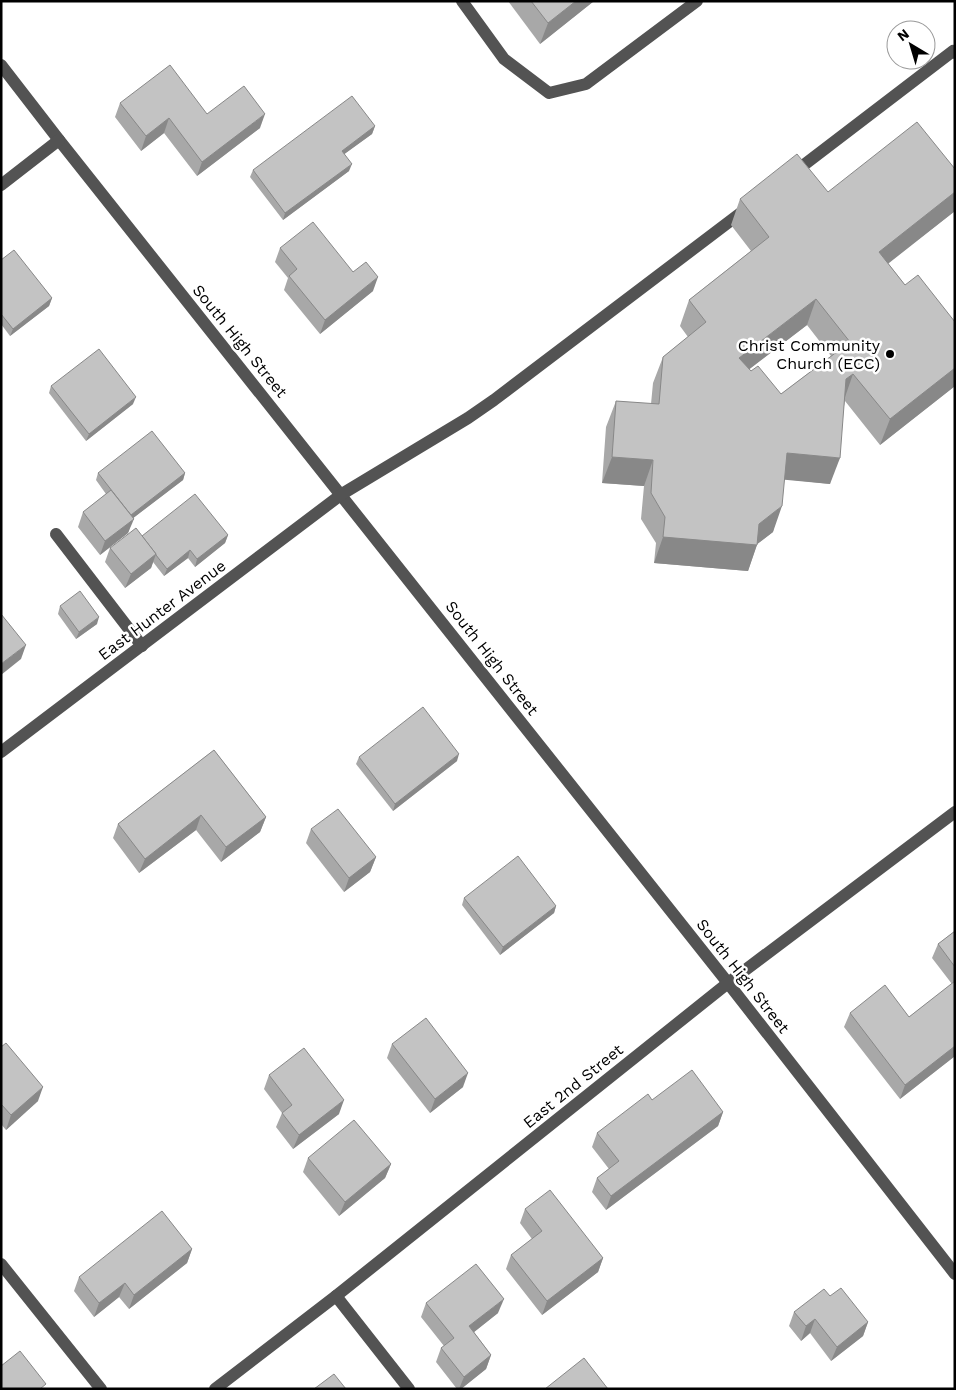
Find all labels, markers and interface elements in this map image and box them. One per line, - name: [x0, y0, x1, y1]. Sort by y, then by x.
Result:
- north arrow: [886, 20, 936, 70]
- text: N: [894, 25, 912, 44]
- street label: South High Street: [189, 281, 292, 402]
- place label: Christ Community Church (ECC): [738, 336, 881, 373]
- marker: Christ Community Church (ECC): [884, 348, 896, 360]
- street label: East Hunter Avenue: [95, 556, 229, 664]
- street label: South High Street: [441, 597, 543, 719]
- street label: South High Street: [692, 915, 794, 1037]
- street label: East 2nd Street: [519, 1040, 627, 1132]

